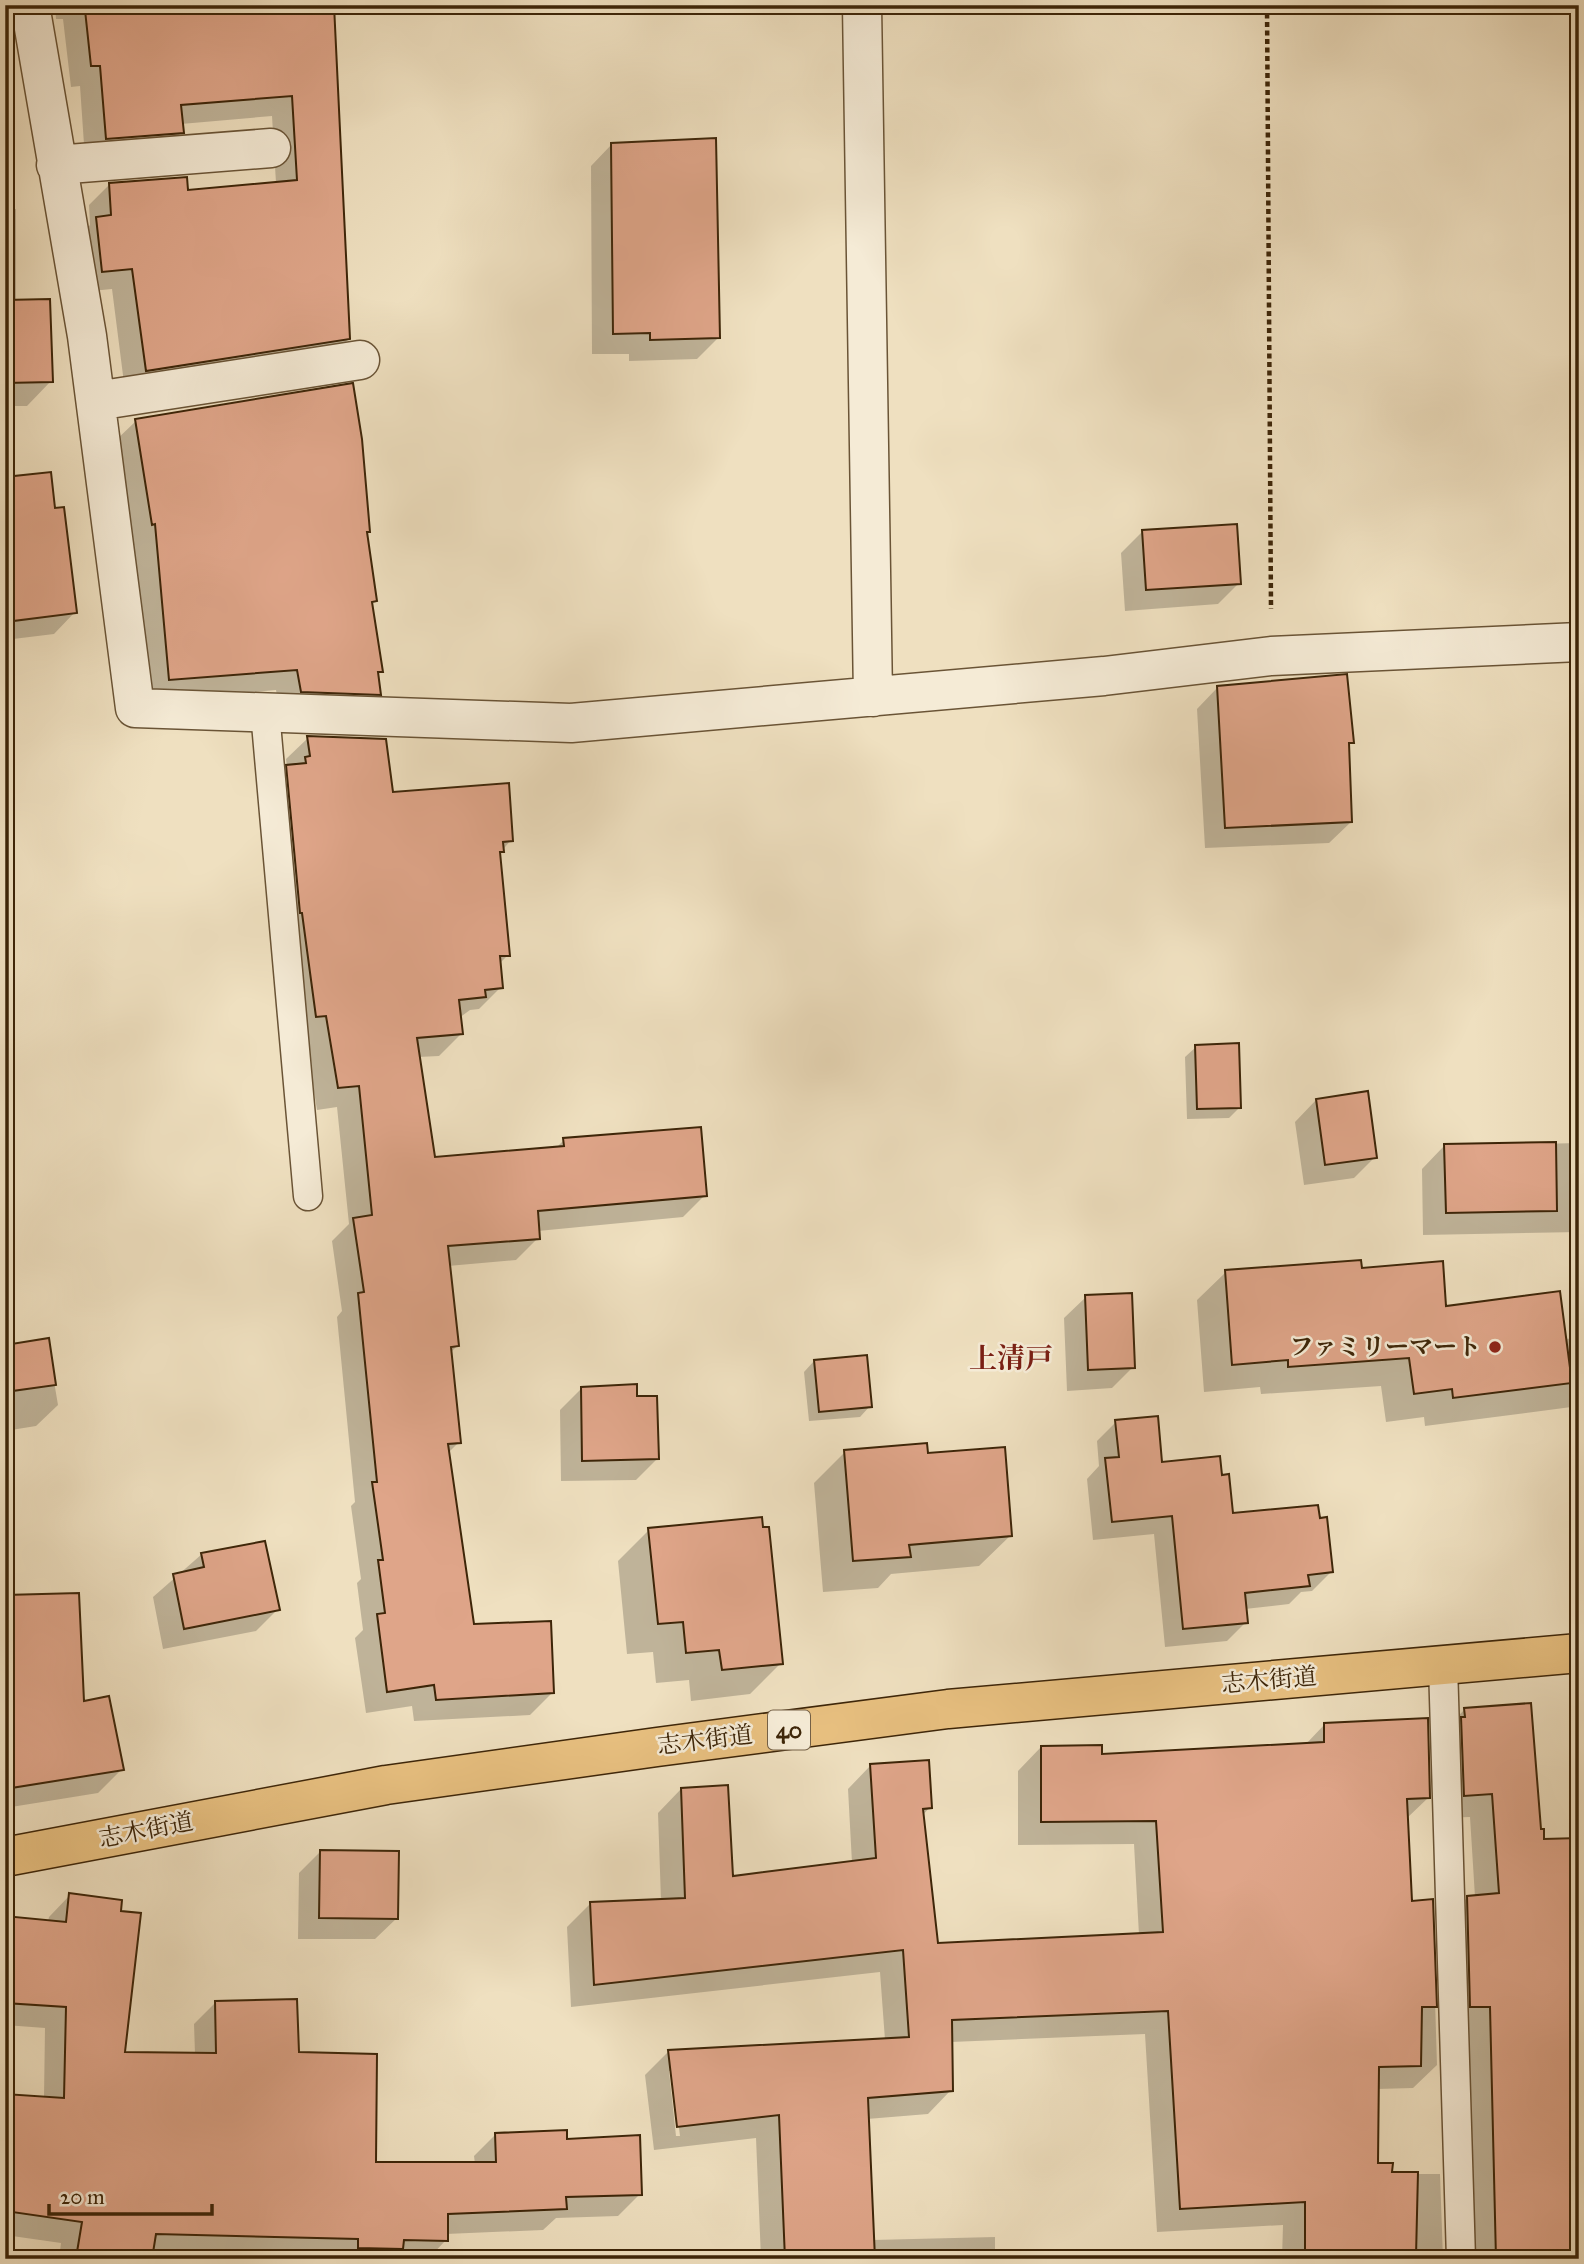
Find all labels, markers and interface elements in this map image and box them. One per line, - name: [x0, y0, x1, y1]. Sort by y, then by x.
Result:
- place label: ファミリーマート: [1289, 1332, 1481, 1362]
- marker: ファミリーマート: [1487, 1339, 1503, 1355]
- district label: 上清戸: [969, 1341, 1053, 1376]
- street label: 志木街道: [1220, 1661, 1318, 1699]
- road number: 40: [768, 1710, 810, 1750]
- street label: 志木街道: [656, 1719, 754, 1761]
- street label: 志木街道: [96, 1806, 196, 1854]
- scale bar: [49, 2173, 212, 2217]
- text: 20 m: [60, 2184, 105, 2210]

